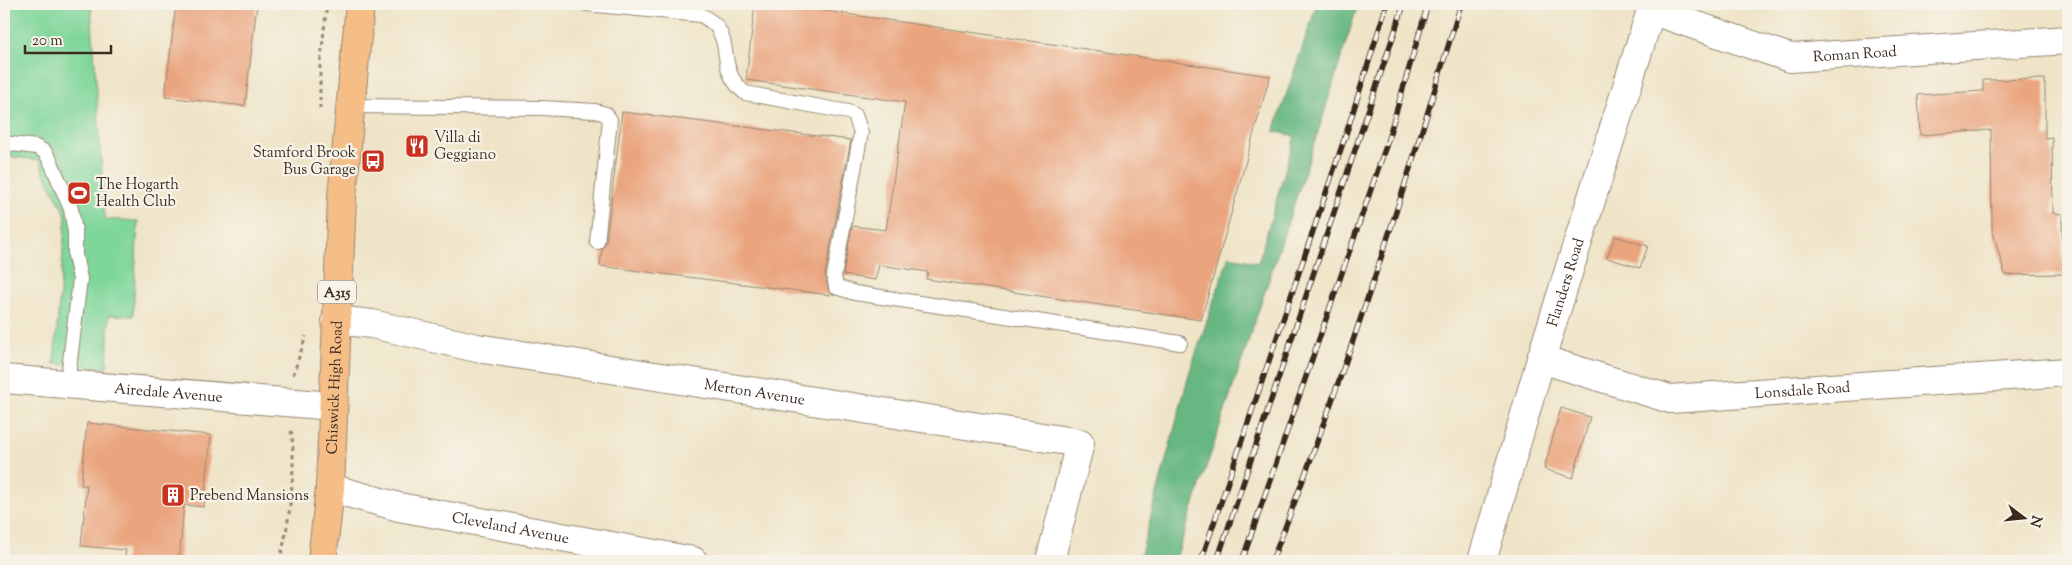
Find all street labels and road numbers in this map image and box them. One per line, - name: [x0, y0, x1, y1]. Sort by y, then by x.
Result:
- street label: Roman Road: [1812, 42, 1898, 68]
- street label: Flanders Road: [1543, 235, 1591, 330]
- road number: A315: [318, 280, 356, 304]
- street label: Chiswick High Road: [322, 320, 349, 455]
- street label: Merton Avenue: [703, 375, 806, 412]
- street label: Lonsdale Road: [1754, 378, 1852, 405]
- street label: Airedale Avenue: [113, 379, 223, 409]
- street label: Cleveland Avenue: [450, 508, 571, 550]

